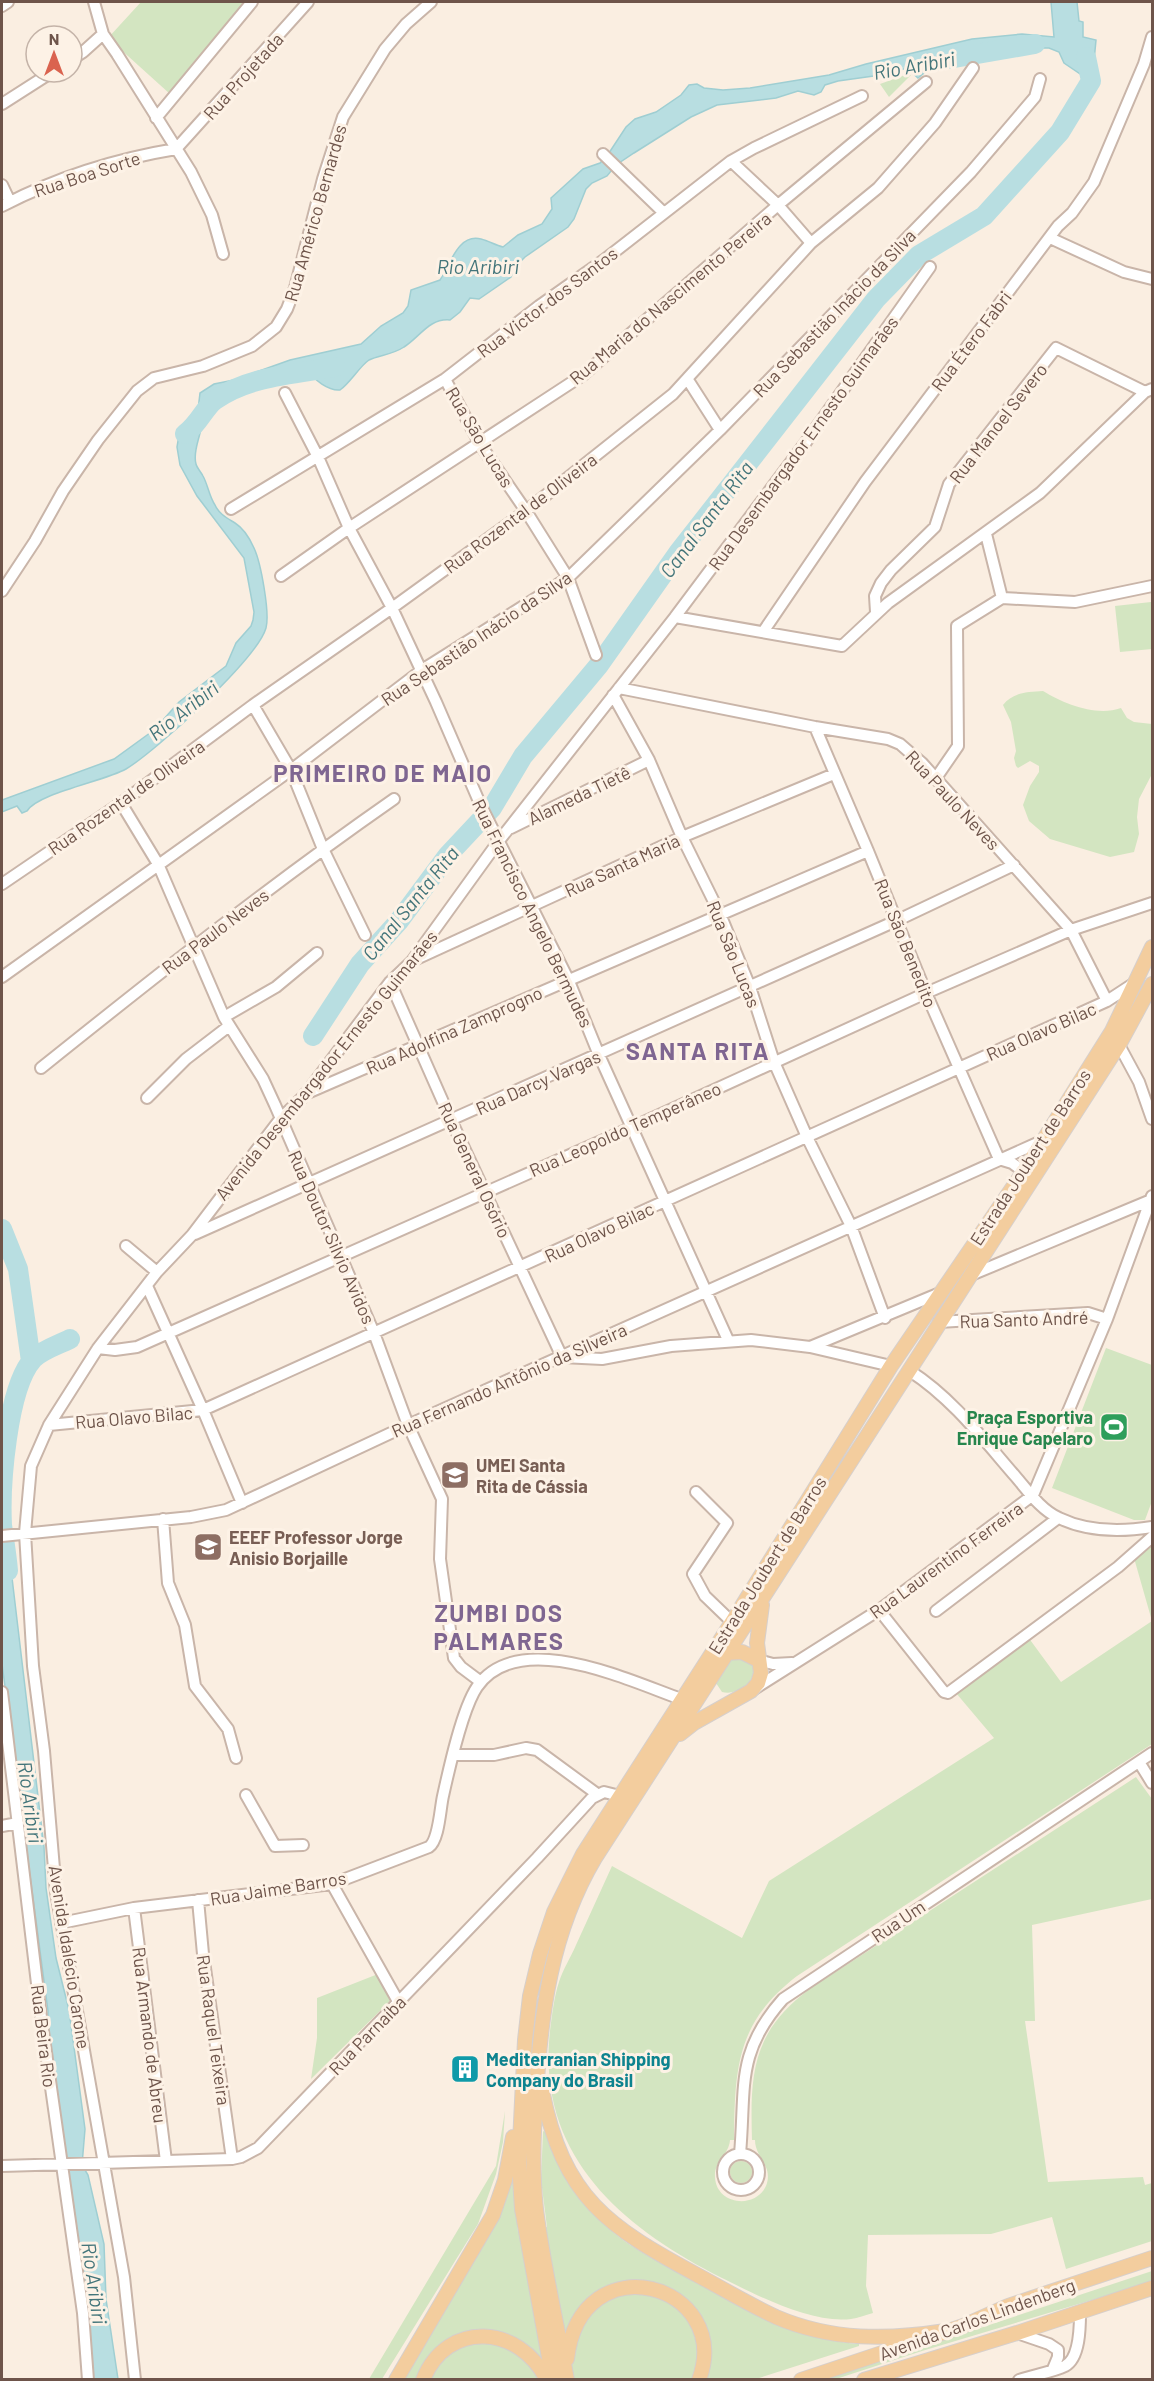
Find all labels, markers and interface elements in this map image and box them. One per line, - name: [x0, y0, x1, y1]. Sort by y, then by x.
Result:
- north arrow: [24, 24, 84, 84]
- street label: Rua Projetada: [198, 28, 288, 124]
- text: N: [49, 29, 59, 48]
- water label: Rio Aribiri: [871, 46, 957, 84]
- street label: Rua Américo Bernardes: [279, 122, 351, 304]
- street label: Rua Boa Sorte: [31, 146, 143, 202]
- street label: Rua Maria do Nascimento Pereira: [565, 207, 775, 389]
- street label: Rua Sebastião Inácio da Silva: [748, 224, 920, 402]
- street label: Rua Victor dos Santos: [472, 242, 622, 362]
- water label: Rio Aribiri: [437, 254, 519, 278]
- street label: Rua Étero Fabri: [926, 286, 1016, 396]
- street label: Rua Desembargador Ernesto Guimarães: [703, 312, 903, 574]
- street label: Rua Manoel Severo: [944, 359, 1052, 487]
- street label: Rua São Lucas: [441, 383, 519, 491]
- street label: Rua Rozental de Oliveira: [439, 448, 601, 578]
- water label: Canal Santa Rita: [654, 456, 758, 582]
- street label: Rua Sebastião Inácio da Silva: [377, 566, 575, 710]
- water label: Rio Aribiri: [143, 675, 223, 745]
- street label: Rua Rozental de Oliveira: [43, 735, 209, 859]
- street label: Rua Paulo Neves: [901, 746, 1005, 854]
- district label: PRIMEIRO DE MAIO: [273, 758, 493, 787]
- street label: Alameda Tietê: [524, 761, 634, 829]
- street label: Rua Francisco Angelo Bermudes: [468, 795, 598, 1031]
- street label: Rua Santa Maria: [561, 829, 683, 901]
- water label: Canal Santa Rita: [357, 841, 463, 965]
- street label: Rua São Benedito: [870, 875, 942, 1011]
- street label: Rua Paulo Neves: [157, 884, 273, 978]
- street label: Rua São Lucas: [703, 897, 765, 1011]
- street label: Avenida Desembargador Ernesto Guimarães: [210, 926, 442, 1204]
- street label: Rua Adolfina Zamprogno: [362, 981, 546, 1079]
- street label: Rua Olavo Bilac: [983, 997, 1099, 1065]
- district label: SANTA RITA: [626, 1036, 770, 1065]
- street label: Rua Darcy Vargas: [472, 1045, 604, 1119]
- street label: Estrada Joubert de Barros: [965, 1065, 1095, 1249]
- street label: Rua Leopoldo Temperâneo: [526, 1077, 724, 1181]
- street label: Rua General Osório: [434, 1099, 516, 1241]
- street label: Rua Doutor Silvio Avidos: [284, 1147, 380, 1327]
- street label: Rua Olavo Bilac: [541, 1197, 657, 1267]
- street label: Rua Santo André: [959, 1306, 1089, 1332]
- street label: Rua Fernando Antônio da Silveira: [388, 1318, 630, 1442]
- street label: Rua Olavo Bilac: [74, 1401, 194, 1433]
- place label: Praça Esportiva Enrique Capelaro: [957, 1406, 1093, 1449]
- sports icon: Praça Esportiva Enrique Capelaro: [1098, 1411, 1130, 1443]
- place label: UMEI Santa Rita de Cássia: [476, 1454, 588, 1497]
- school or university icon: UMEI Santa Rita de Cássia: [439, 1459, 471, 1491]
- street label: Estrada Joubert de Barros: [703, 1472, 831, 1658]
- street label: Rua Laurentino Ferreira: [865, 1497, 1027, 1623]
- place label: EEEF Professor Jorge Anisio Borjaille: [229, 1526, 403, 1569]
- school or university icon: EEEF Professor Jorge Anisio Borjaille: [192, 1531, 224, 1563]
- district label: ZUMBI DOS PALMARES: [433, 1598, 565, 1655]
- water label: Rio Aribiri: [13, 1759, 49, 1845]
- street label: Avenida Idalécio Carone: [45, 1864, 95, 2050]
- street label: Rua Jaime Barros: [208, 1866, 348, 1910]
- street label: Rua Um: [867, 1895, 929, 1947]
- street label: Rua Armando de Abreu: [128, 1946, 172, 2124]
- street label: Rua Raquel Teixeira: [193, 1953, 235, 2107]
- street label: Rua Beira Rio: [27, 1983, 61, 2089]
- street label: Rua Parnaíba: [324, 1991, 410, 2079]
- place label: Mediterranian Shipping Company do Brasil: [486, 2048, 671, 2091]
- building icon: Mediterranian Shipping Company do Brasil: [449, 2053, 481, 2085]
- water label: Rio Aribiri: [77, 2240, 113, 2326]
- street label: Avenida Carlos Lindenberg: [876, 2273, 1078, 2365]

